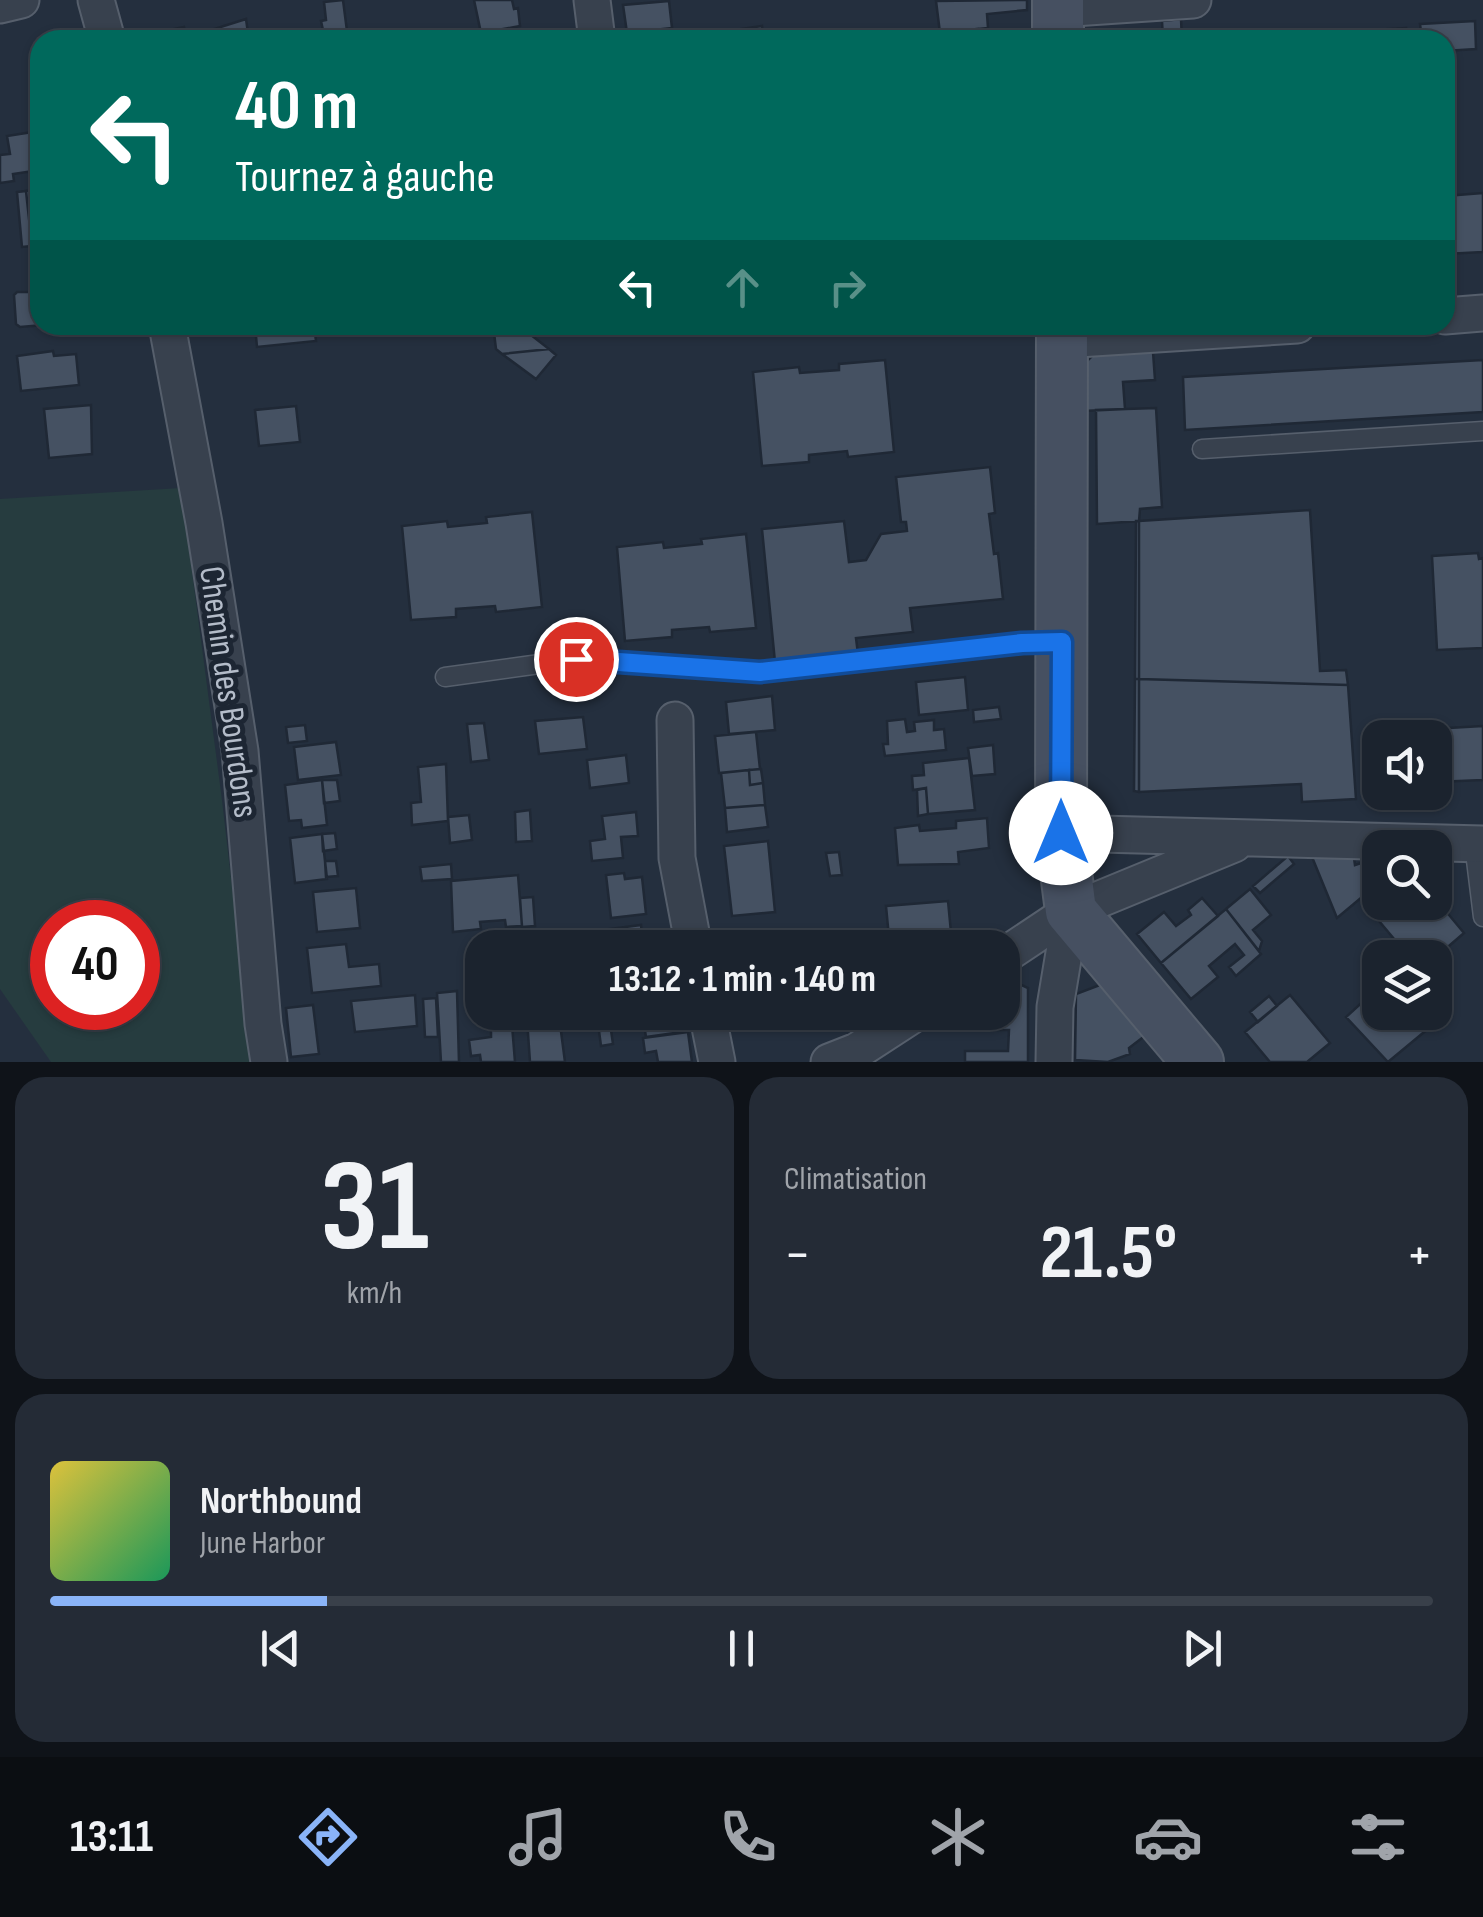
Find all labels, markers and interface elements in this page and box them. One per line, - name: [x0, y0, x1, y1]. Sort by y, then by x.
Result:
- text: 40 m: [235, 65, 358, 149]
- icon: left: [70, 70, 200, 200]
- text: Tournez à gauche: [235, 150, 495, 205]
- icon: left: [610, 260, 665, 315]
- icon: ahead: [715, 260, 770, 315]
- icon: right: [820, 260, 875, 315]
- street label: Chemin des Bourdons: [189, 564, 267, 820]
- pin: [534, 617, 619, 702]
- icon: arrive: [549, 632, 604, 687]
- map controls: [1362, 720, 1452, 1030]
- button: sound: [1362, 720, 1452, 810]
- position arrow: [1009, 781, 1113, 885]
- button: search: [1362, 830, 1452, 920]
- speed limit sign: 40: [30, 900, 160, 1030]
- button: layers: [1362, 940, 1452, 1030]
- text: 13:12 · 1 min · 140 m: [609, 957, 876, 1002]
- text: 31: [320, 1131, 429, 1287]
- text: Climatisation: [784, 1160, 927, 1199]
- text: 21.5°: [1040, 1209, 1177, 1300]
- text: −: [784, 1222, 811, 1289]
- text: +: [1406, 1222, 1433, 1289]
- text: km/h: [347, 1274, 402, 1313]
- text: Northbound: [200, 1479, 362, 1524]
- text: June Harbor: [200, 1524, 325, 1563]
- icon: previous: [253, 1621, 308, 1676]
- icon: pause: [714, 1621, 769, 1676]
- icon: next: [1175, 1621, 1230, 1676]
- icon: directions: [293, 1802, 363, 1872]
- icon: music: [503, 1802, 573, 1872]
- icon: phone: [713, 1802, 783, 1872]
- icon: climate: [923, 1802, 993, 1872]
- icon: car: [1133, 1802, 1203, 1872]
- icon: filters: [1343, 1802, 1413, 1872]
- text: 13:11: [70, 1810, 153, 1865]

